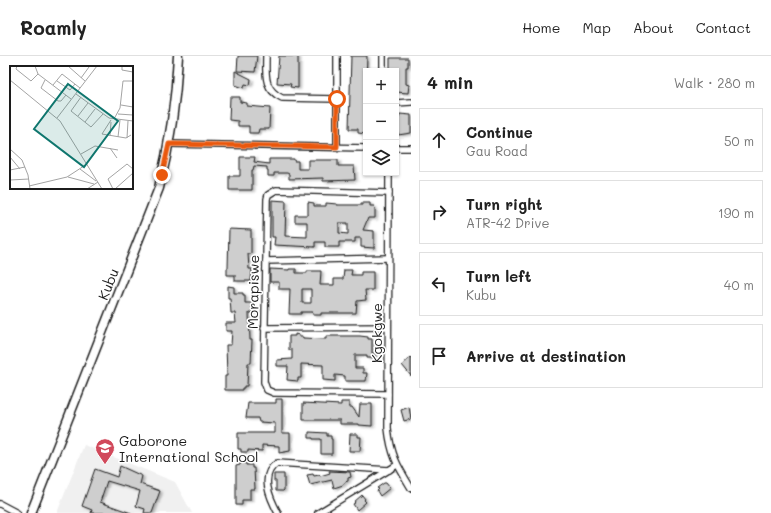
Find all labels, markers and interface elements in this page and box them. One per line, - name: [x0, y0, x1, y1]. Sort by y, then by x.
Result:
- text: Roamly: [20, 15, 87, 40]
- text: Home: [522, 18, 560, 37]
- text: Map: [582, 18, 611, 37]
- text: About: [633, 18, 674, 37]
- text: Contact: [696, 18, 751, 37]
- inset map: [10, 66, 133, 189]
- map controls: [363, 68, 399, 176]
- button: +: [363, 68, 399, 104]
- text: 4 min: [427, 71, 473, 93]
- text: Walk · 280 m: [674, 74, 755, 91]
- route start: [328, 90, 346, 108]
- button: −: [363, 104, 399, 140]
- text: Continue: [466, 122, 533, 142]
- icon: ahead: [428, 129, 450, 151]
- text: 50 m: [724, 132, 754, 149]
- button: layers: [363, 140, 399, 176]
- text: Gau Road: [466, 142, 527, 159]
- route end: [153, 166, 171, 184]
- text: Turn right: [466, 194, 543, 214]
- icon: right: [428, 201, 450, 223]
- text: 190 m: [718, 204, 754, 221]
- text: ATR-42 Drive: [466, 214, 549, 231]
- street label: Morapiswe: [243, 255, 263, 329]
- street label: Kubu: [93, 265, 123, 303]
- text: Turn left: [466, 266, 531, 286]
- icon: left: [428, 273, 450, 295]
- text: 40 m: [724, 276, 754, 293]
- text: Kubu: [466, 286, 496, 303]
- street label: Kgokgwe: [367, 303, 386, 363]
- icon: arrive: [428, 345, 450, 367]
- text: Arrive at destination: [466, 346, 626, 366]
- place label: Gaborone International School: [119, 431, 259, 466]
- school or university icon: Gaborone International School: [94, 437, 116, 465]

